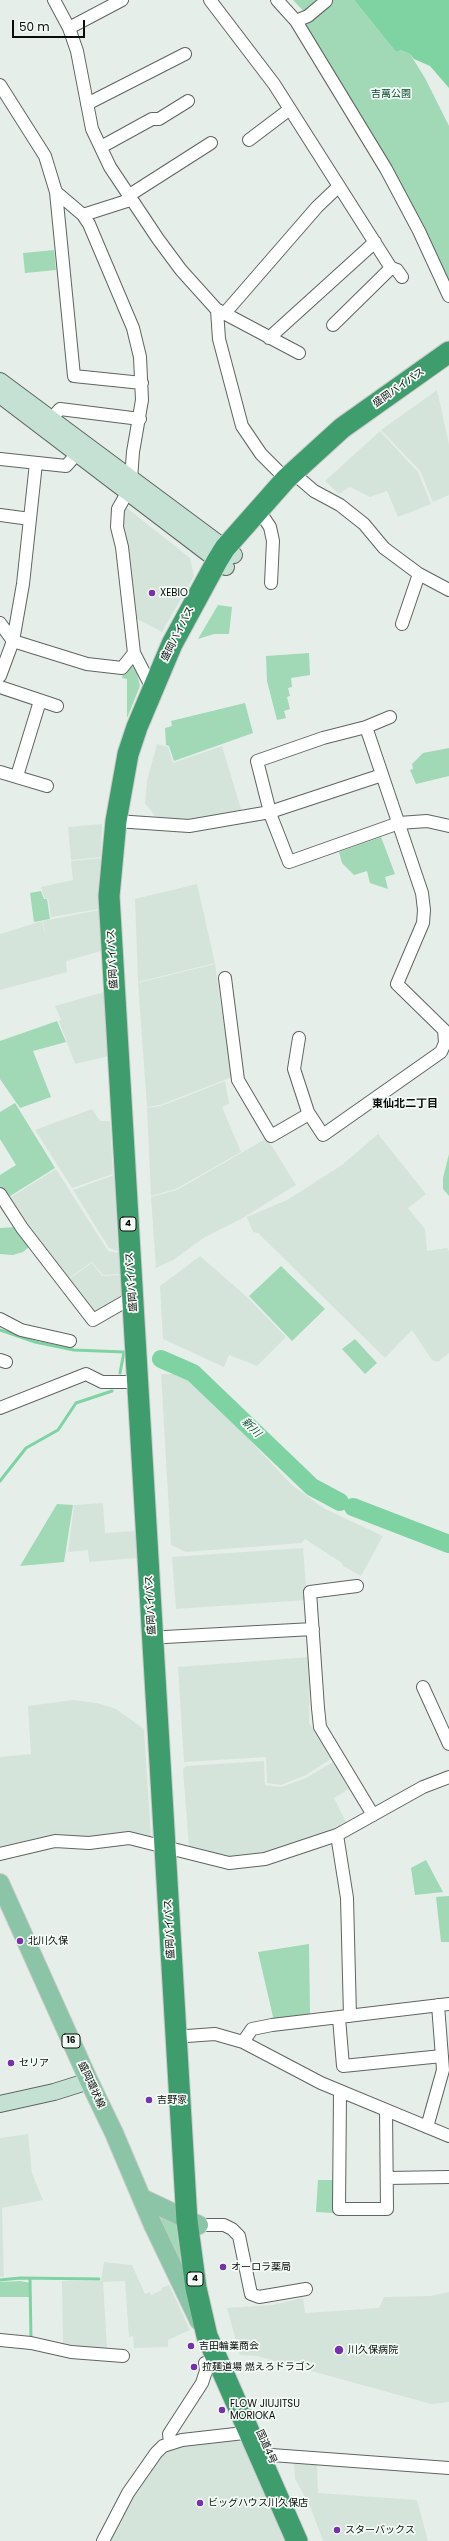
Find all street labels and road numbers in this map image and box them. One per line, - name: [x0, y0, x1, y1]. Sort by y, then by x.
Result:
- street label: 盛岡バイパス: [371, 366, 427, 410]
- street label: 盛岡バイパス: [159, 605, 197, 663]
- street label: 盛岡バイパス: [105, 929, 121, 989]
- road number: 4: [120, 1217, 136, 1231]
- street label: 盛岡バイパス: [124, 1252, 140, 1312]
- street label: 盛岡バイパス: [143, 1575, 159, 1635]
- street label: 盛岡バイパス: [162, 1899, 178, 1959]
- road number: 16: [62, 2034, 80, 2048]
- street label: 盛岡環状線: [75, 2060, 107, 2110]
- road number: 4: [187, 2272, 203, 2286]
- street label: 国道4号: [253, 2428, 279, 2466]

